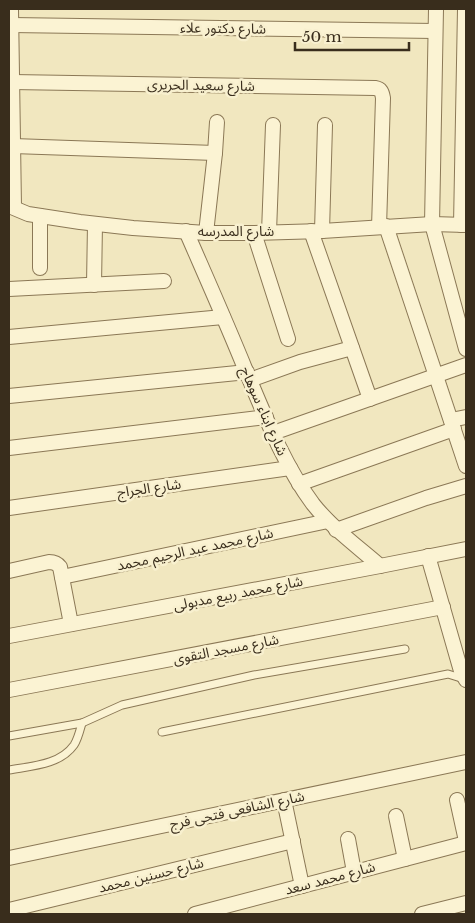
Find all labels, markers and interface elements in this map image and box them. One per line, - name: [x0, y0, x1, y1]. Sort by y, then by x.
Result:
- street label: شارع دكتور علاء: [180, 18, 266, 40]
- scale bar: [295, 20, 409, 52]
- text: 50 m: [302, 27, 342, 46]
- street label: شارع سعيد الحريرى: [147, 75, 255, 97]
- street label: شارع المدرسه: [198, 222, 274, 242]
- street label: شارع ابناء سوهاج: [234, 364, 292, 459]
- street label: شارع الجراج: [116, 475, 183, 503]
- street label: شارع محمد عبد الرحيم محمد: [115, 524, 275, 576]
- street label: شارع محمد ربيع مدبولى: [172, 572, 305, 616]
- street label: شارع مسجد التقوى: [172, 630, 281, 670]
- street label: شارع الشافعى فتحى فرج: [168, 787, 307, 835]
- street label: شارع حسنين محمد: [97, 853, 206, 899]
- street label: شارع محمد سعد: [283, 857, 378, 901]

